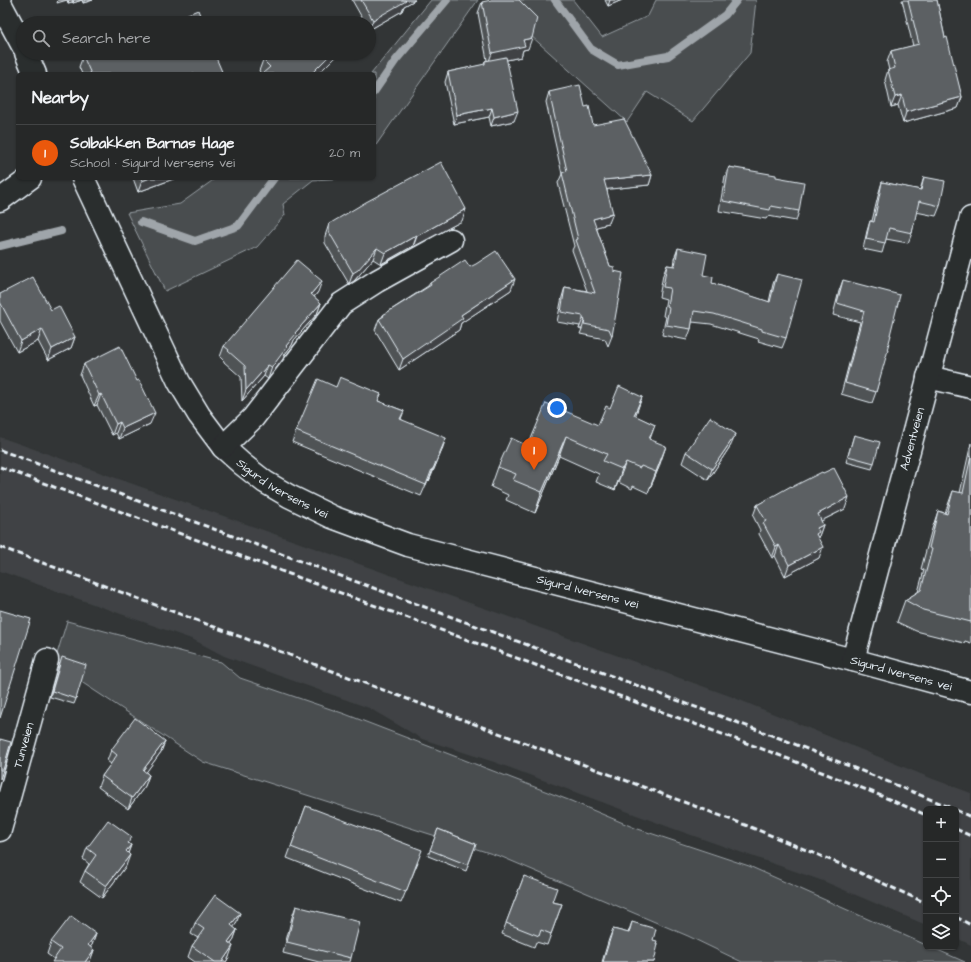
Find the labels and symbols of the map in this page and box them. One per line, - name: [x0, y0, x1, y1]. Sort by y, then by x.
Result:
- your location: [547, 398, 567, 418]
- street label: Adventveien: [896, 405, 929, 472]
- pin: 1: [521, 437, 547, 470]
- street label: Sigurd Iversens vei: [233, 454, 331, 522]
- street label: Sigurd Iversens vei: [535, 570, 641, 613]
- street label: Sigurd Iversens vei: [849, 651, 954, 695]
- street label: Tunveien: [9, 720, 38, 770]

